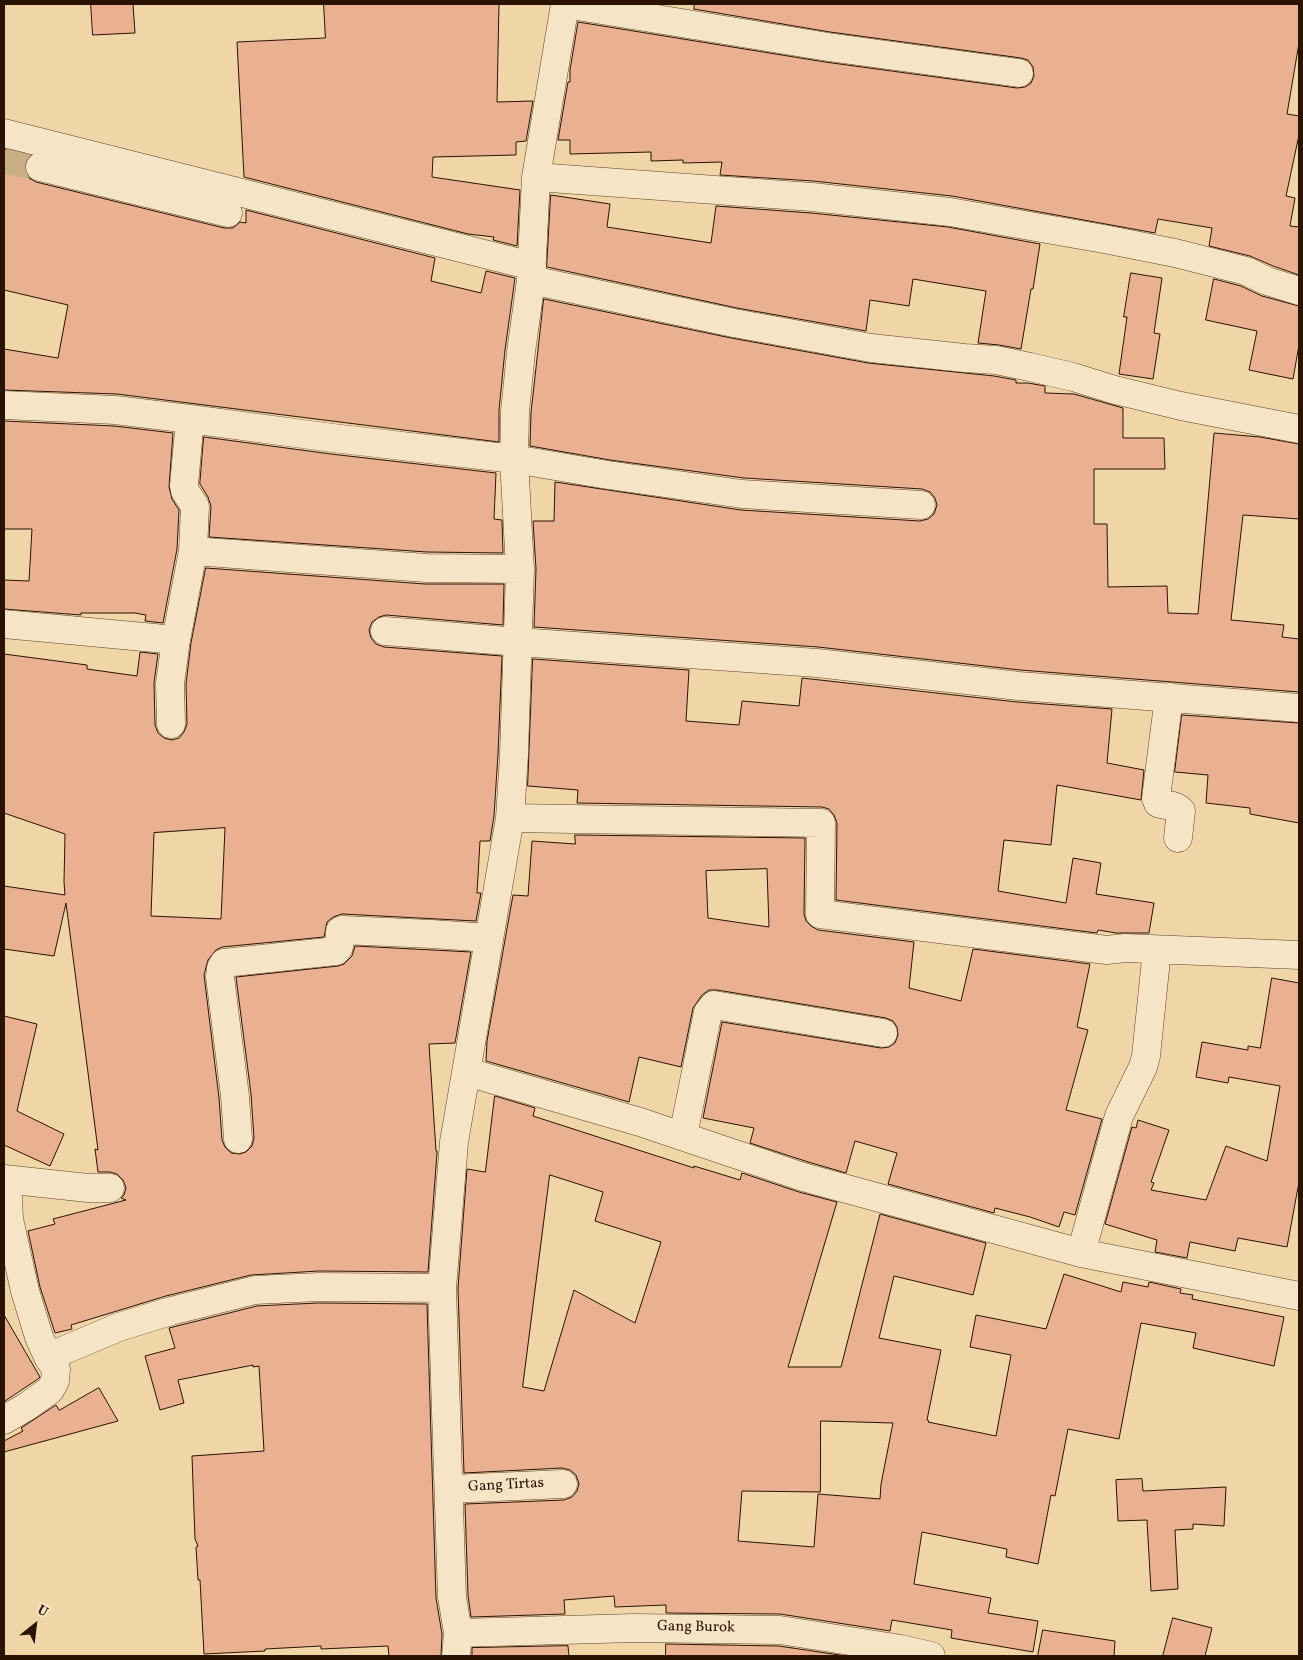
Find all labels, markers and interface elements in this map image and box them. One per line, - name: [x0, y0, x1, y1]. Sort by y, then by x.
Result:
- street label: Gang Tirtas: [468, 1475, 544, 1497]
- north arrow: [10, 1600, 60, 1650]
- text: U: [34, 1601, 51, 1622]
- street label: Gang Burok: [657, 1618, 735, 1638]

